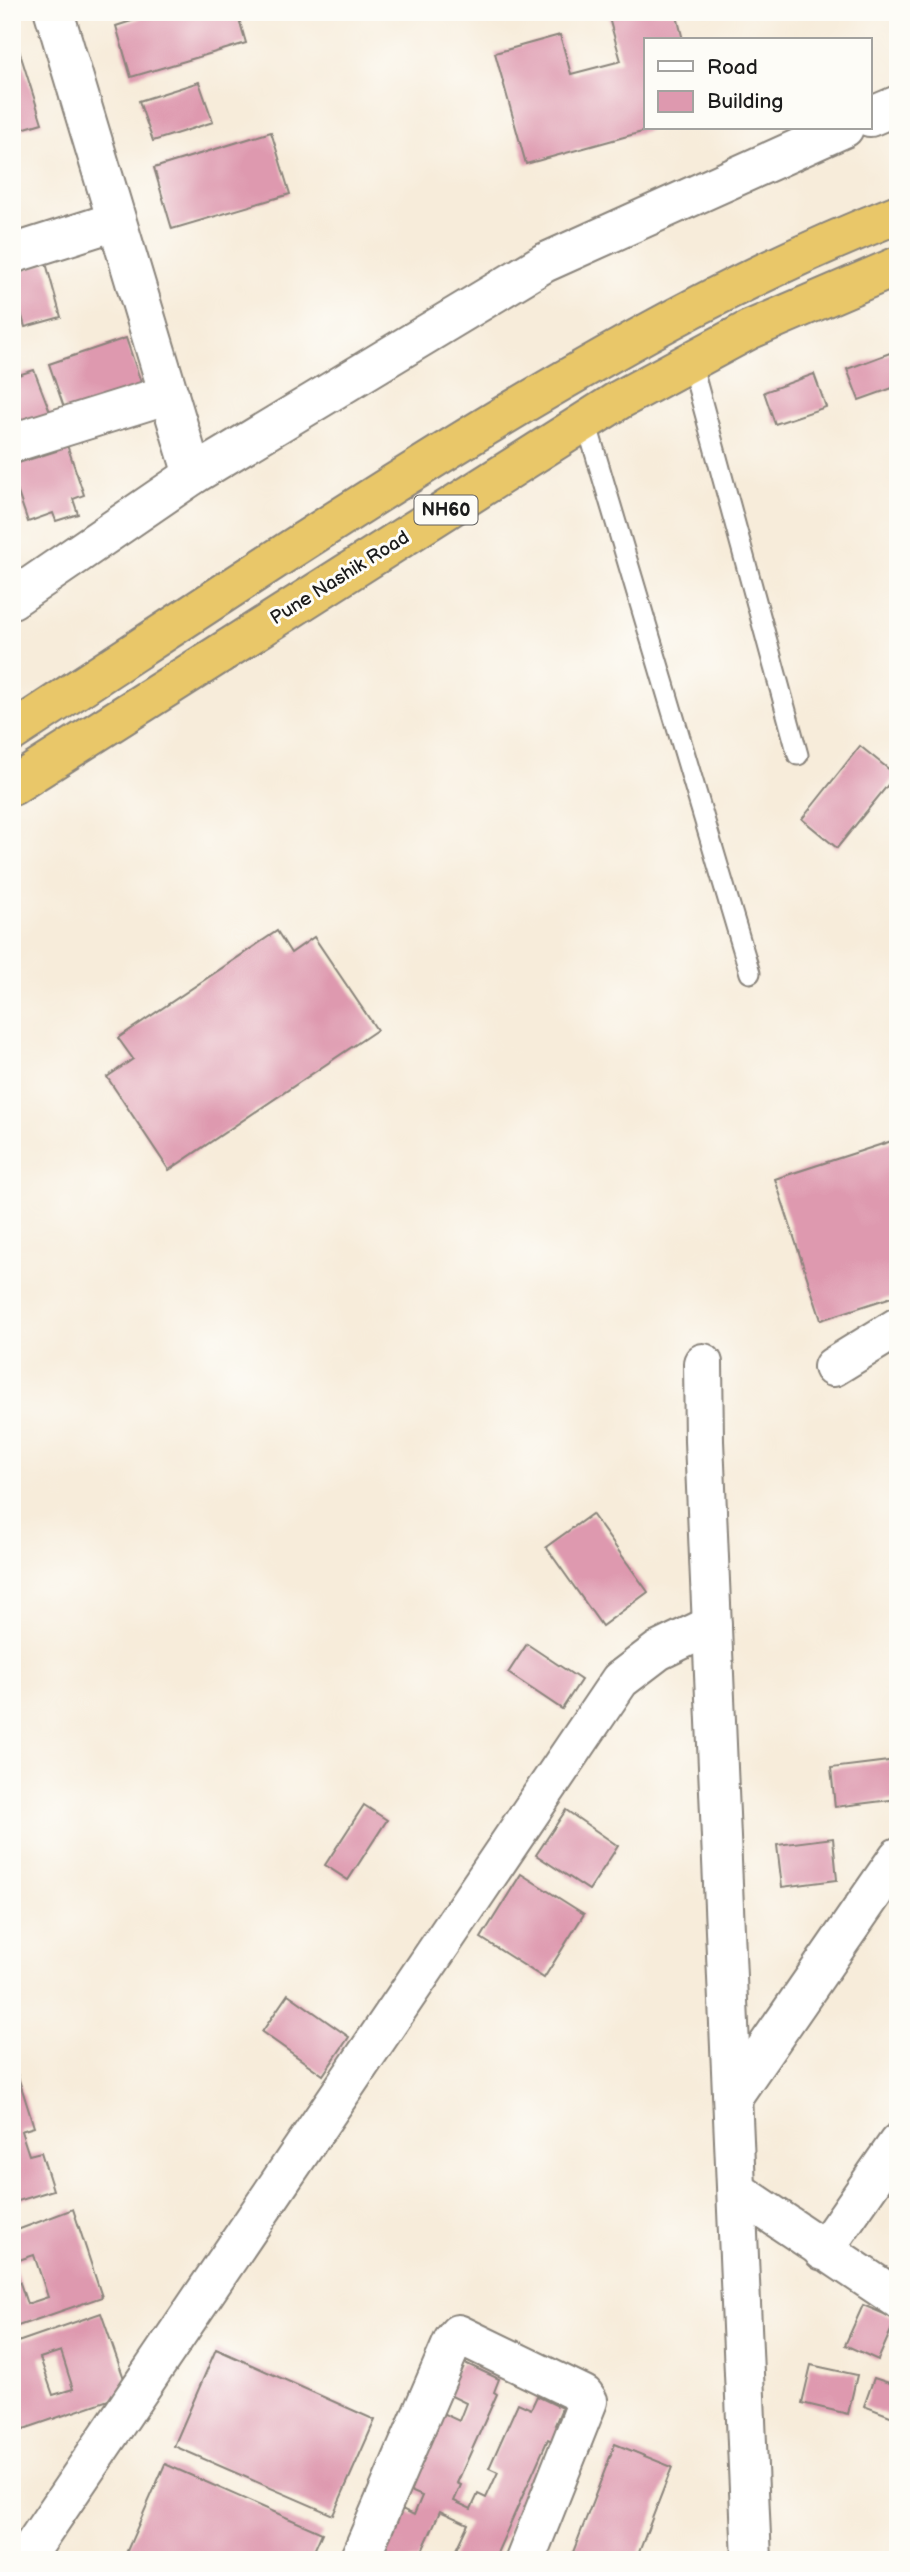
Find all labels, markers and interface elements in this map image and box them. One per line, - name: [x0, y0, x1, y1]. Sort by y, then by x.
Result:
- legend: [644, 38, 872, 130]
- text: Road: [707, 55, 758, 80]
- text: Building: [707, 89, 783, 114]
- road number: NH60: [414, 496, 478, 524]
- street label: Pune Nashik Road: [266, 526, 414, 630]

